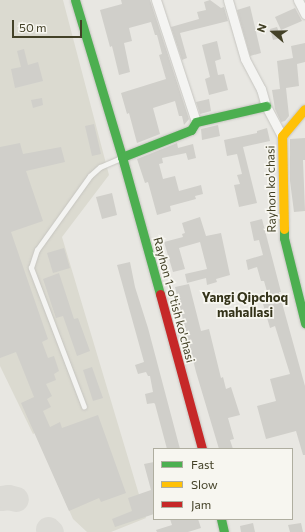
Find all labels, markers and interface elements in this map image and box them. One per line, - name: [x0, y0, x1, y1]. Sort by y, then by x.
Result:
- scale bar: [14, 12, 84, 38]
- north arrow: [253, 12, 293, 52]
- text: 50 m: [19, 20, 47, 34]
- text: N: [254, 22, 269, 34]
- street label: Rayhon ko'chasi: [263, 145, 279, 233]
- street label: Rayhon 1-o'tish ko'chasi: [150, 236, 198, 364]
- district label: Yangi Qipchoq mahallasi: [202, 290, 288, 321]
- legend: [153, 448, 293, 520]
- text: Fast: [191, 457, 214, 471]
- text: Slow: [191, 477, 218, 491]
- text: Jam: [191, 497, 211, 511]

